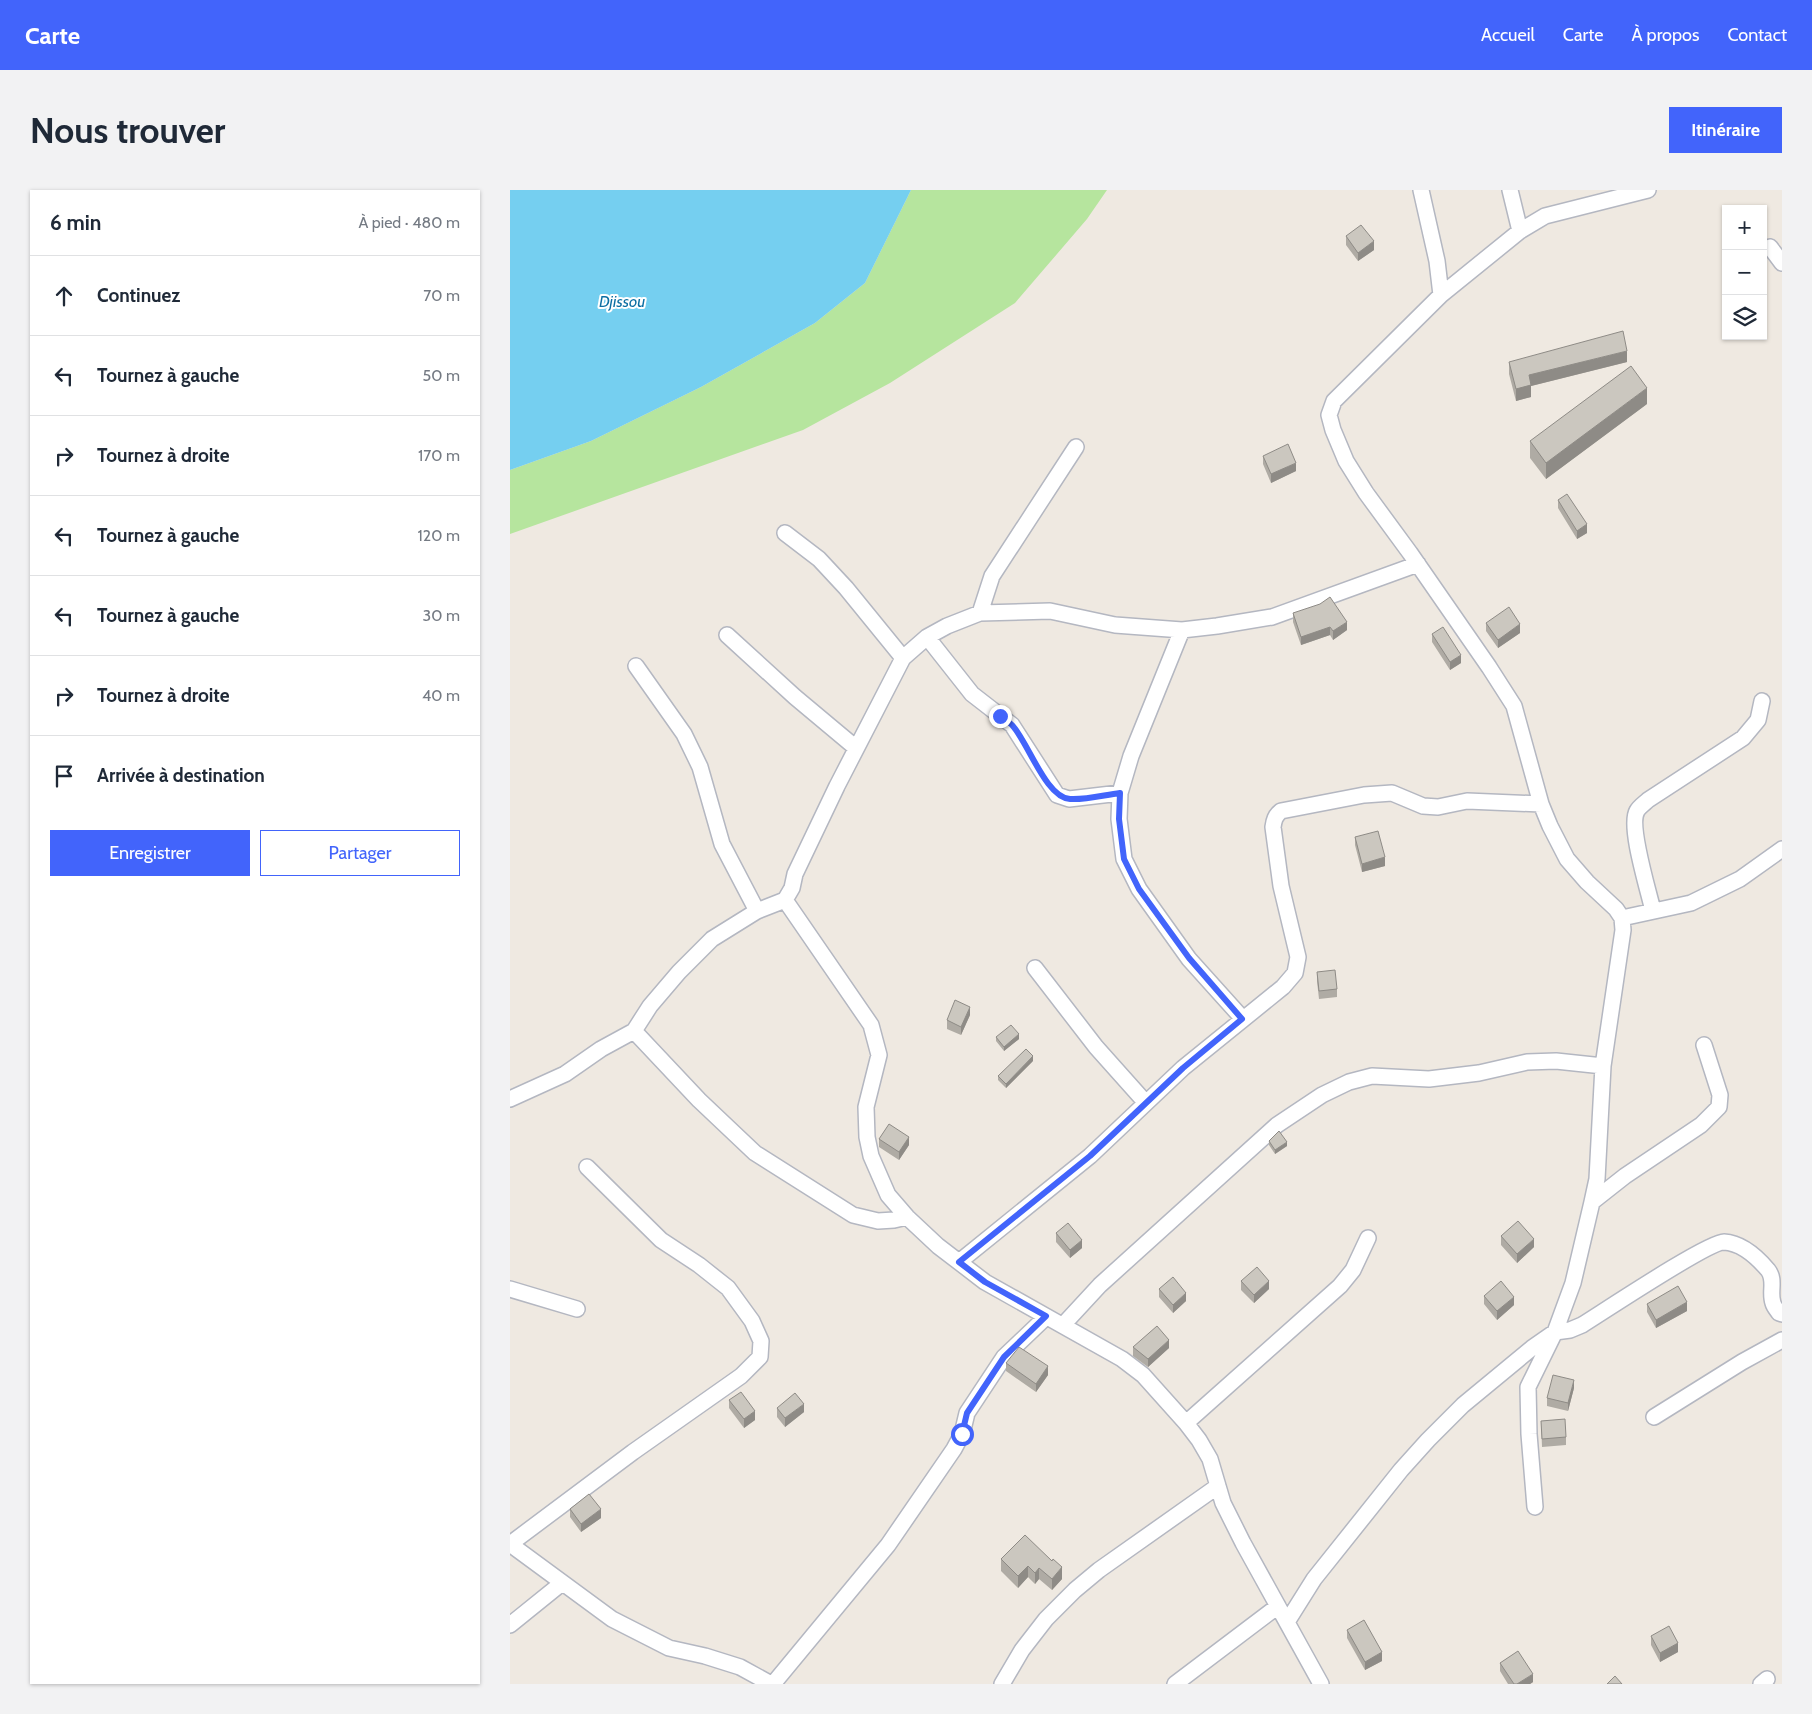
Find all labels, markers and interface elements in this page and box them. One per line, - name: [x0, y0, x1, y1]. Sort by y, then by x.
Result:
- text: Carte: [25, 21, 80, 50]
- text: Accueil: [1481, 24, 1535, 46]
- text: Carte: [1563, 24, 1603, 46]
- text: À propos: [1631, 24, 1699, 46]
- text: Contact: [1727, 24, 1787, 46]
- button: Itinéraire: [1669, 107, 1782, 153]
- text: Nous trouver: [30, 109, 225, 152]
- map controls: [1722, 205, 1767, 340]
- button: +: [1722, 205, 1767, 250]
- text: 6 min: [50, 210, 101, 235]
- text: À pied · 480 m: [358, 213, 460, 232]
- button: −: [1722, 250, 1767, 295]
- icon: ahead: [50, 282, 78, 310]
- text: Continuez: [97, 284, 180, 307]
- text: 70 m: [423, 286, 460, 305]
- water label: Djissou: [599, 292, 645, 311]
- button: layers: [1722, 295, 1767, 340]
- icon: left: [50, 362, 78, 390]
- text: Tournez à gauche: [97, 364, 239, 387]
- text: 50 m: [423, 366, 460, 385]
- icon: right: [50, 442, 78, 470]
- text: Tournez à droite: [97, 444, 230, 467]
- text: 170 m: [418, 446, 460, 465]
- icon: left: [50, 522, 78, 550]
- text: Tournez à gauche: [97, 524, 239, 547]
- text: 120 m: [418, 526, 460, 545]
- icon: left: [50, 602, 78, 630]
- text: Tournez à gauche: [97, 604, 239, 627]
- text: 30 m: [423, 606, 460, 625]
- icon: right: [50, 682, 78, 710]
- text: Tournez à droite: [97, 684, 230, 707]
- text: 40 m: [422, 686, 460, 705]
- route end: [989, 705, 1012, 728]
- icon: arrive: [50, 762, 78, 790]
- text: Arrivée à destination: [97, 764, 265, 787]
- button: Enregistrer: [50, 830, 250, 876]
- button: Partager: [260, 830, 460, 876]
- route start: [951, 1423, 974, 1446]

